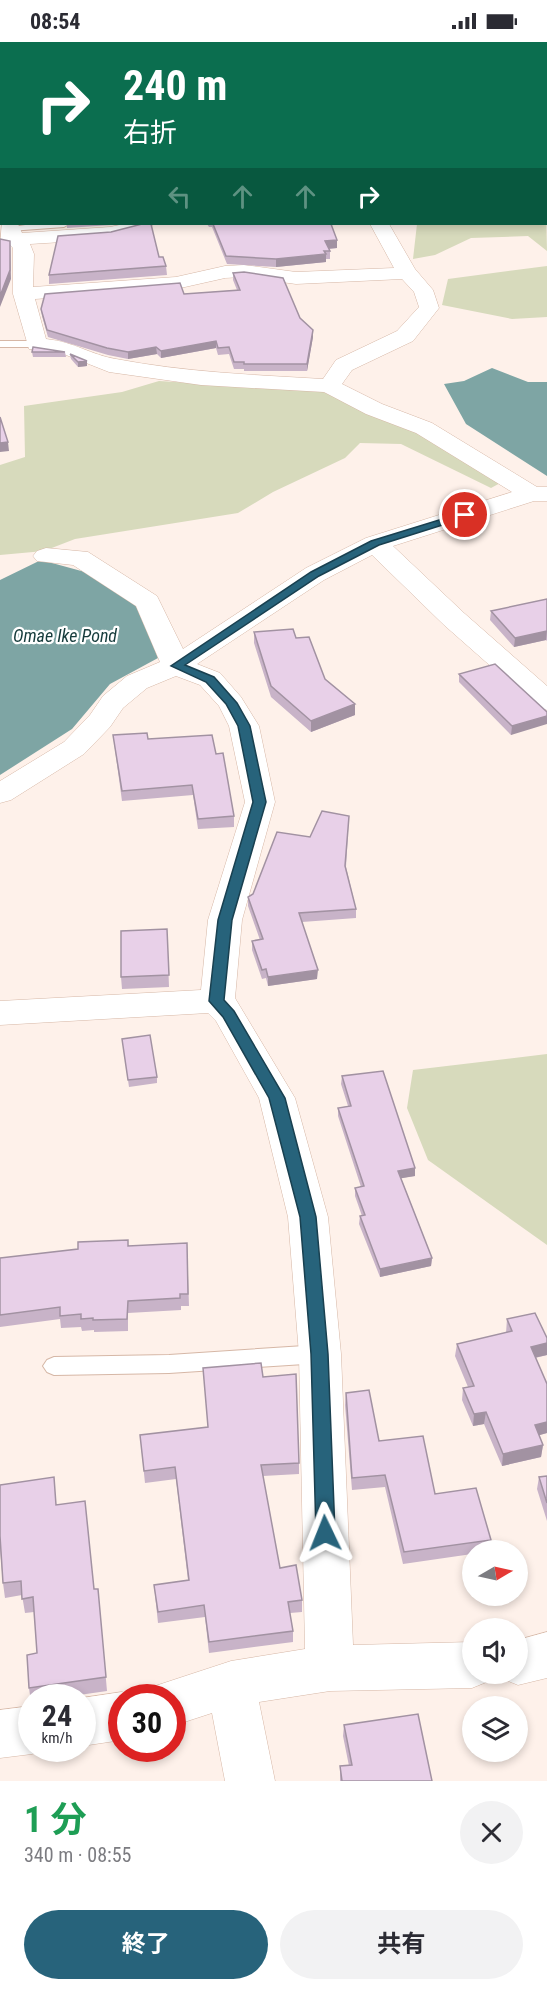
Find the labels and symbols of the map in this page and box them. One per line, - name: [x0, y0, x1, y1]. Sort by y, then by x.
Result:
- pin: [439, 489, 490, 540]
- water label: Omae Ike Pond: [13, 625, 117, 646]
- position arrow: [293, 1501, 357, 1565]
- north arrow: [462, 1540, 528, 1606]
- speed limit sign: 30: [108, 1684, 186, 1762]

